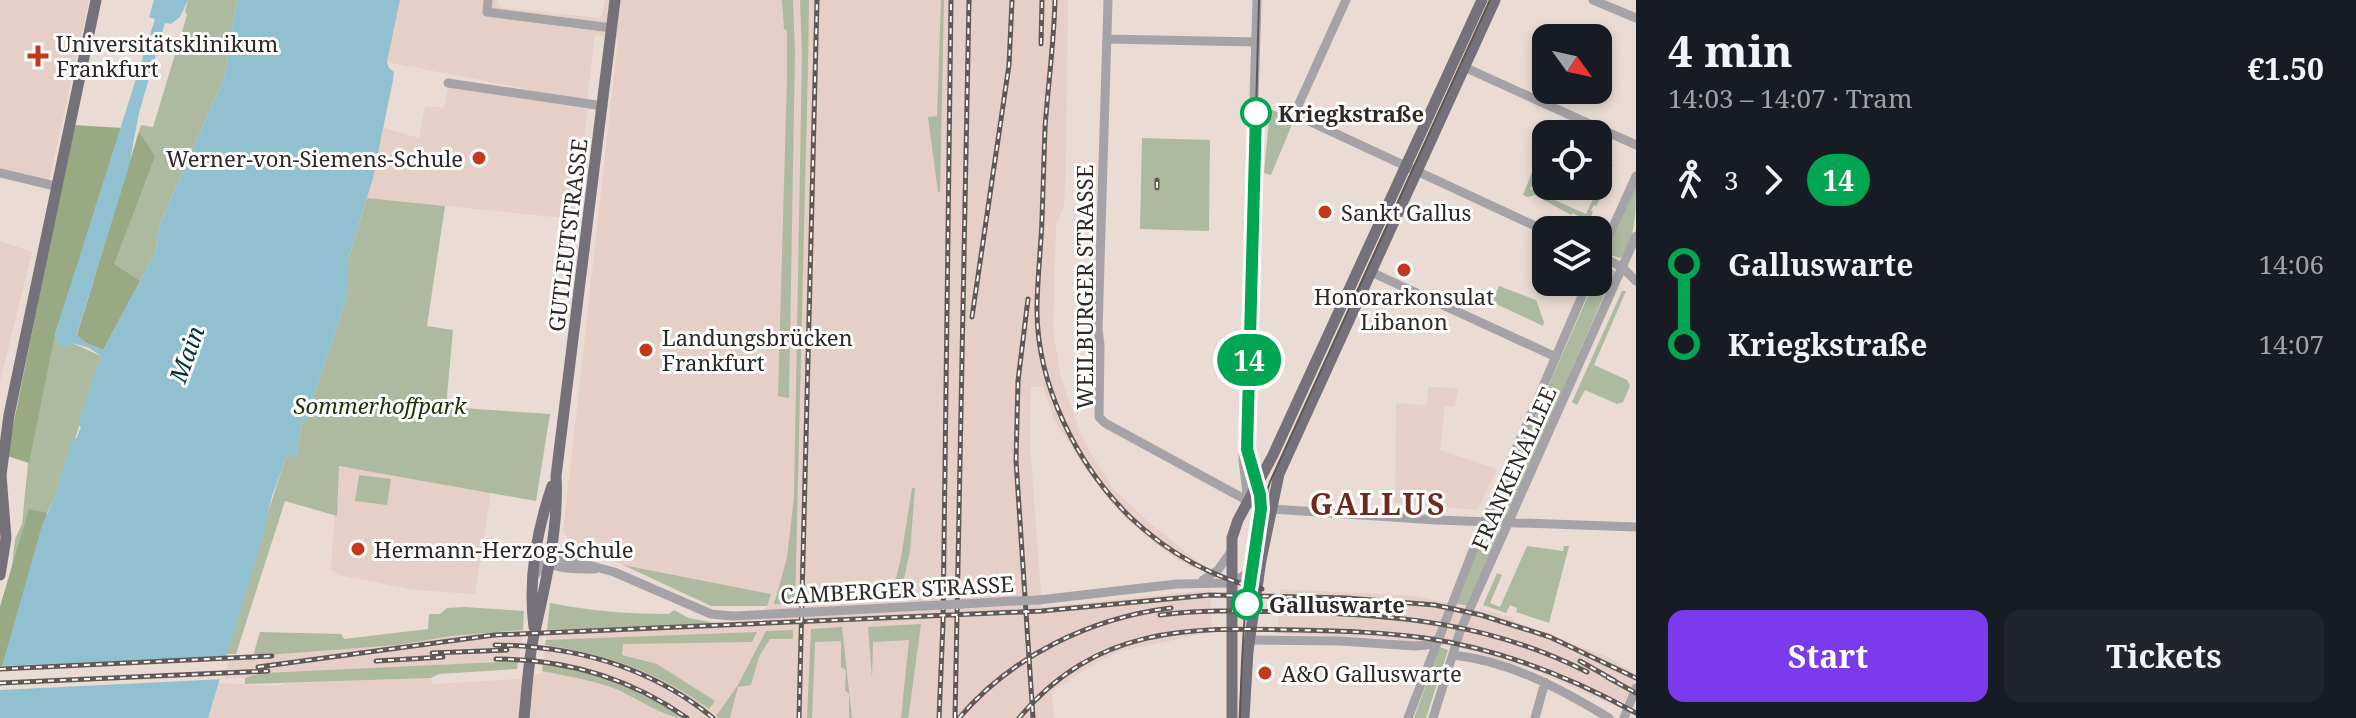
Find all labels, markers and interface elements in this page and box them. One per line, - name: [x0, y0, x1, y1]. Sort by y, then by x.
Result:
- text: 4 min: [1668, 20, 1793, 80]
- north arrow: [1532, 24, 1612, 104]
- map controls: [1532, 24, 1612, 296]
- place label: Universitätsklinikum Frankfurt: [56, 28, 278, 83]
- marker: Universitätsklinikum Frankfurt: [27, 45, 49, 67]
- text: €1.50: [2248, 48, 2324, 89]
- text: 14:03 – 14:07 · Tram: [1668, 80, 1913, 116]
- marker: Kriegkstraße: [1241, 98, 1271, 128]
- place label: Kriegkstraße: [1278, 98, 1424, 128]
- button: locate: [1532, 120, 1612, 200]
- street label: GUTLEUTSTRASSE: [540, 137, 594, 333]
- place label: Werner-von-Siemens-Schule: [166, 143, 463, 173]
- marker: Werner-von-Siemens-Schule: [470, 149, 488, 167]
- icon: walk: [1668, 158, 1712, 202]
- icon: forward: [1751, 158, 1795, 202]
- text: 14: [1823, 161, 1854, 199]
- text: 3: [1724, 162, 1739, 198]
- street label: WEILBURGER STRASSE: [1069, 165, 1099, 409]
- place label: Sankt Gallus: [1341, 197, 1472, 227]
- marker: Sankt Gallus: [1316, 203, 1334, 221]
- button: layers: [1532, 216, 1612, 296]
- text: Galluswarte: [1728, 244, 1913, 285]
- text: 14:06: [2258, 246, 2324, 282]
- marker: Honorarkonsulat Libanon: [1395, 261, 1413, 279]
- place label: Honorarkonsulat Libanon: [1314, 281, 1494, 336]
- water label: Main: [160, 321, 211, 388]
- place label: Landungsbrücken Frankfurt: [662, 322, 853, 377]
- text: Kriegkstraße: [1728, 324, 1927, 365]
- text: 14:07: [2258, 326, 2324, 362]
- line badge: 14: [1213, 334, 1285, 386]
- marker: Landungsbrücken Frankfurt: [637, 341, 655, 359]
- text: 14: [1233, 341, 1265, 379]
- street label: FRANKENALLEE: [1464, 382, 1562, 554]
- park label: Sommerhoffpark: [294, 390, 468, 420]
- district label: GALLUS: [1310, 483, 1446, 524]
- place label: Hermann-Herzog-Schule: [374, 534, 633, 564]
- marker: Hermann-Herzog-Schule: [349, 540, 367, 558]
- street label: CAMBERGER STRASSE: [779, 568, 1015, 610]
- marker: Galluswarte: [1232, 589, 1262, 619]
- place label: Galluswarte: [1269, 589, 1405, 619]
- button: Start: [1668, 610, 1988, 702]
- button: Tickets: [2004, 610, 2324, 702]
- place label: A&O Galluswarte: [1281, 658, 1462, 688]
- marker: A&O Galluswarte: [1256, 664, 1274, 682]

